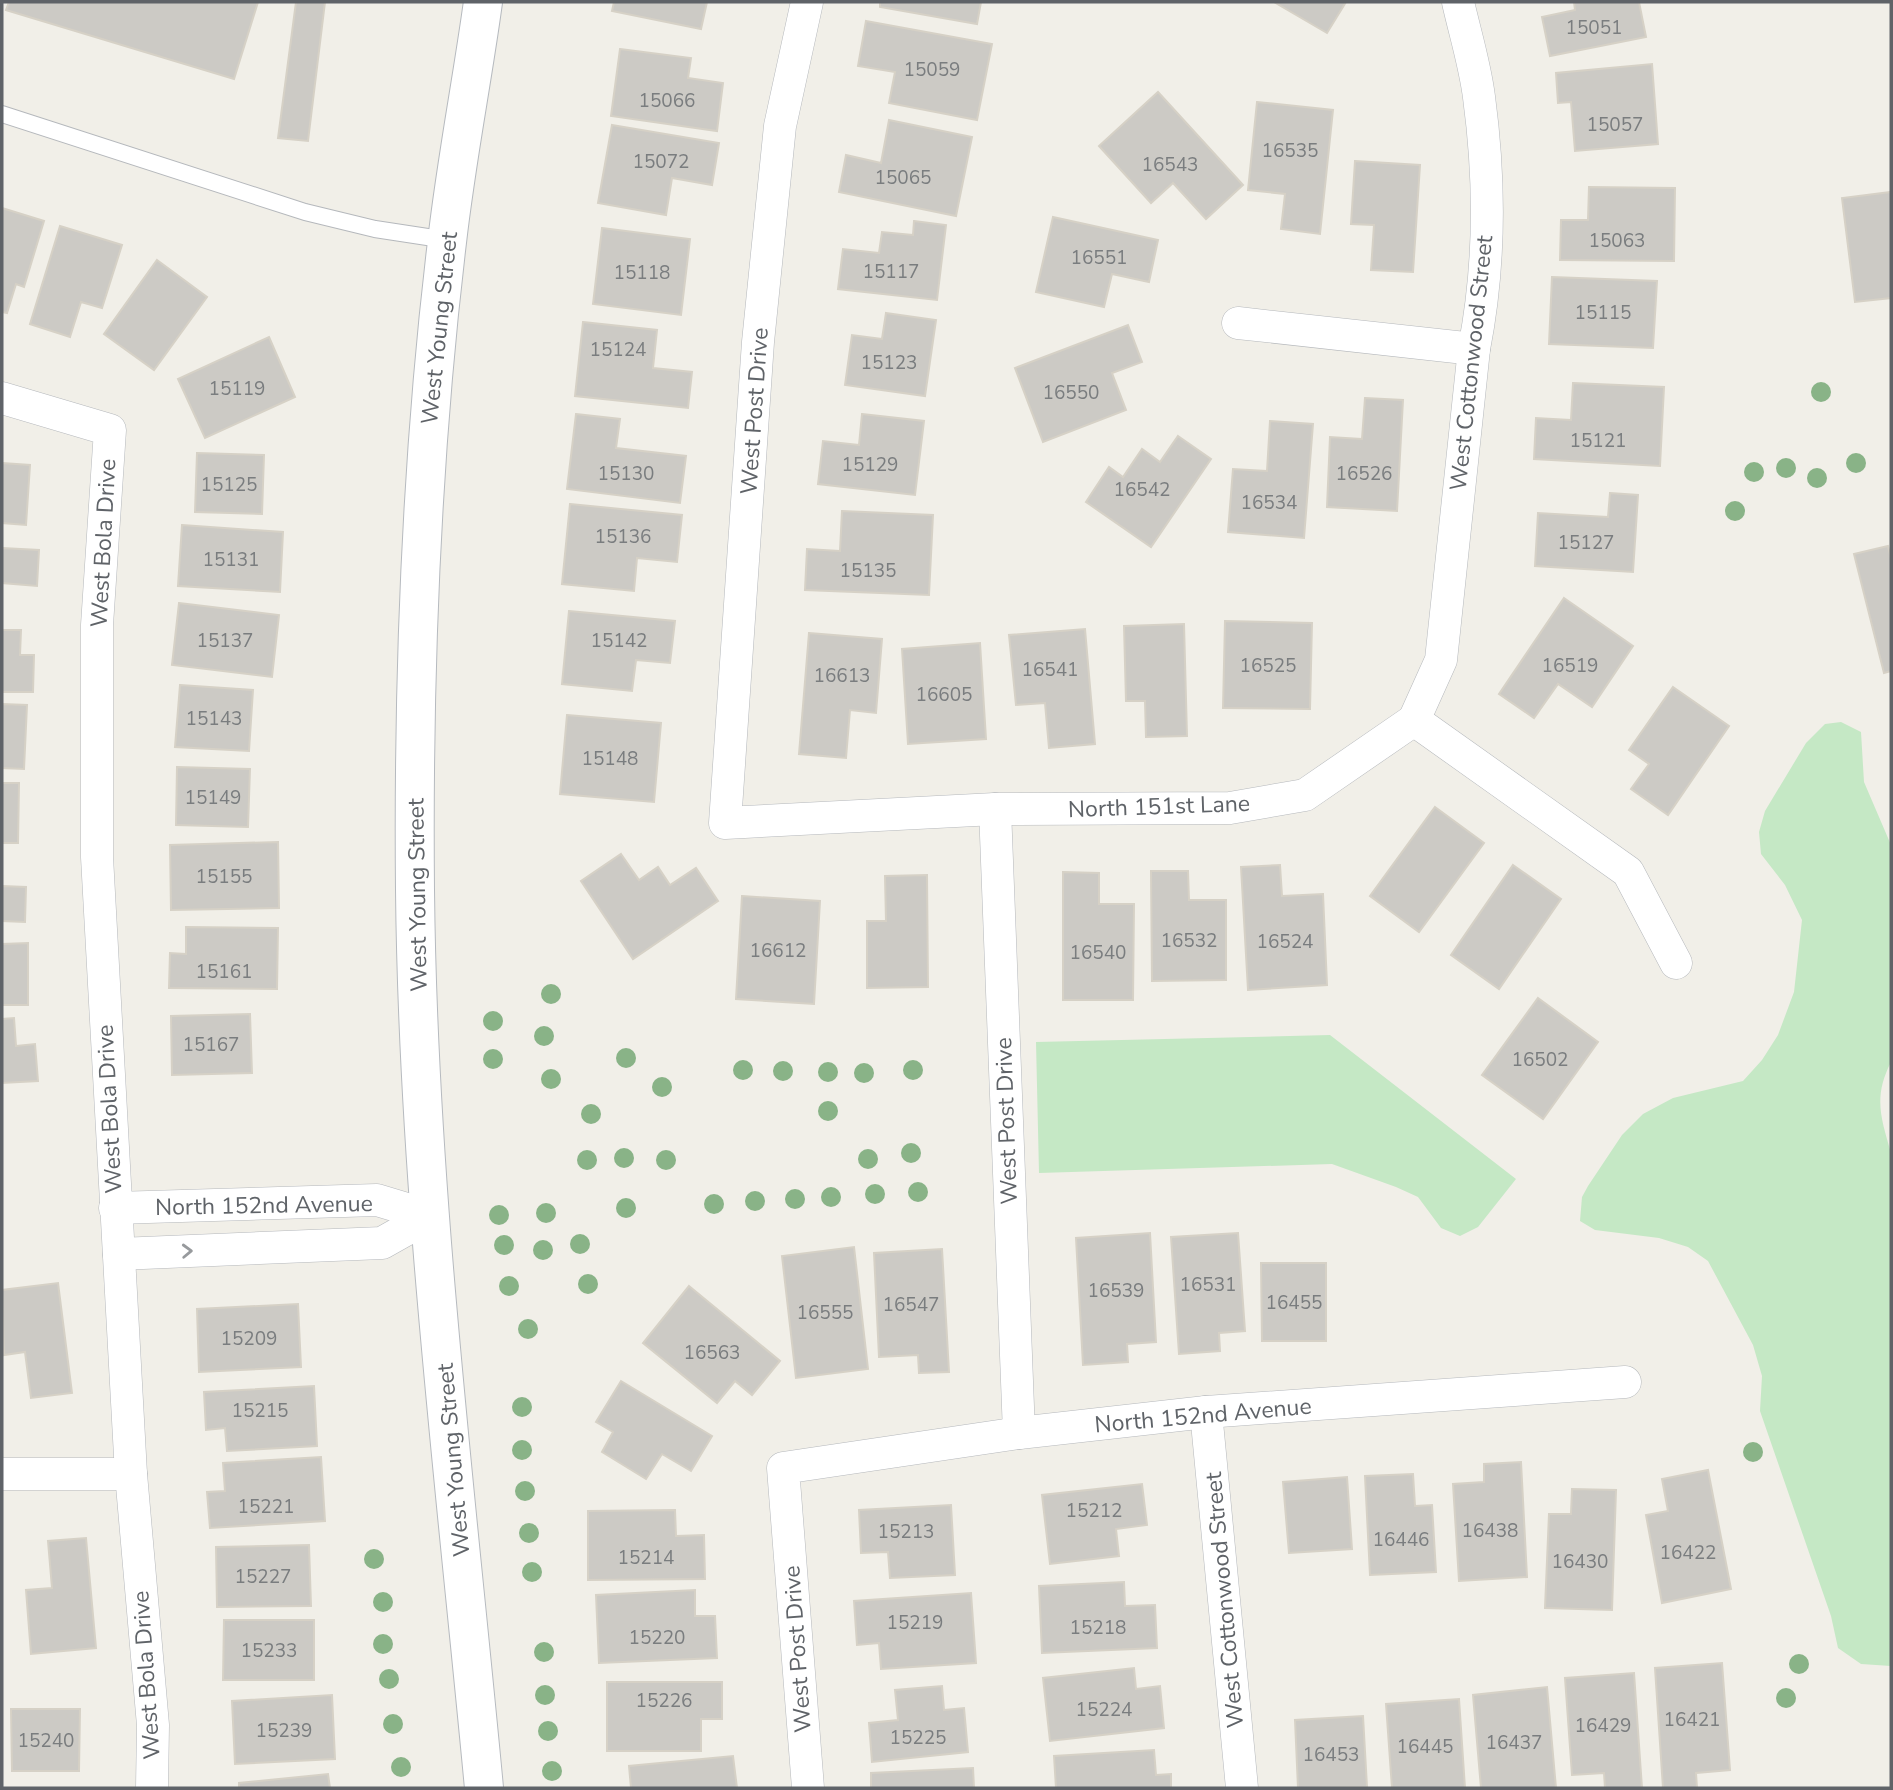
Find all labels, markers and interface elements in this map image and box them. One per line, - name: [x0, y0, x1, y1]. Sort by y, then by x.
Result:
- house number: 15051: [1565, 15, 1623, 41]
- house number: 15059: [903, 57, 961, 83]
- house number: 15066: [638, 88, 696, 114]
- house number: 15057: [1586, 112, 1644, 138]
- house number: 16535: [1261, 138, 1319, 164]
- house number: 15072: [632, 149, 690, 175]
- house number: 16543: [1141, 152, 1199, 178]
- house number: 15065: [874, 165, 932, 191]
- house number: 15063: [1588, 228, 1646, 254]
- street label: West Young Street: [414, 229, 465, 426]
- street label: West Cottonwood Street: [1443, 233, 1500, 492]
- house number: 16551: [1070, 245, 1128, 271]
- house number: 15117: [862, 259, 920, 285]
- house number: 15118: [613, 260, 671, 286]
- house number: 15115: [1574, 300, 1632, 326]
- street label: West Post Drive: [733, 326, 776, 496]
- house number: 15124: [589, 337, 647, 363]
- house number: 15123: [860, 350, 918, 376]
- house number: 15119: [208, 376, 266, 402]
- house number: 16550: [1042, 380, 1100, 406]
- house number: 15121: [1569, 428, 1627, 454]
- house number: 15129: [841, 452, 899, 478]
- street label: West Bola Drive: [84, 458, 123, 628]
- house number: 15130: [597, 461, 655, 487]
- house number: 16526: [1335, 461, 1393, 487]
- house number: 15125: [200, 472, 258, 498]
- house number: 16542: [1113, 477, 1171, 503]
- house number: 16534: [1240, 490, 1298, 516]
- house number: 15136: [594, 524, 652, 550]
- house number: 15127: [1557, 530, 1615, 556]
- house number: 15131: [202, 547, 260, 573]
- house number: 15135: [839, 558, 897, 584]
- house number: 15137: [196, 628, 254, 654]
- house number: 15142: [590, 628, 648, 654]
- house number: 16525: [1239, 653, 1297, 679]
- house number: 16519: [1541, 653, 1599, 679]
- house number: 16541: [1021, 657, 1079, 683]
- house number: 16613: [813, 663, 871, 689]
- house number: 16605: [915, 682, 973, 708]
- house number: 15143: [185, 706, 243, 732]
- house number: 15148: [581, 746, 639, 772]
- house number: 15149: [184, 785, 242, 811]
- street label: North 151st Lane: [1068, 788, 1250, 825]
- street label: West Young Street: [400, 797, 435, 992]
- house number: 15155: [195, 864, 253, 890]
- house number: 16532: [1160, 928, 1218, 954]
- house number: 16524: [1256, 929, 1314, 955]
- house number: 16612: [749, 938, 807, 964]
- house number: 16540: [1069, 940, 1127, 966]
- house number: 15161: [195, 959, 253, 985]
- street label: West Bola Drive: [90, 1024, 129, 1194]
- house number: 15167: [182, 1032, 240, 1058]
- street label: West Post Drive: [988, 1037, 1025, 1205]
- house number: 16502: [1511, 1047, 1569, 1073]
- street label: North 152nd Avenue: [155, 1188, 373, 1223]
- one-way arrow: [182, 1244, 193, 1259]
- house number: 16531: [1179, 1272, 1237, 1298]
- house number: 16539: [1087, 1278, 1145, 1304]
- house number: 16455: [1265, 1290, 1323, 1316]
- house number: 16547: [882, 1292, 940, 1318]
- house number: 16555: [796, 1300, 854, 1326]
- house number: 15209: [220, 1326, 278, 1352]
- house number: 16563: [683, 1340, 741, 1366]
- street label: West Young Street: [430, 1361, 477, 1558]
- street label: North 152nd Avenue: [1093, 1391, 1313, 1440]
- house number: 15215: [231, 1398, 289, 1424]
- street label: West Cottonwood Street: [1198, 1470, 1251, 1729]
- house number: 15221: [237, 1494, 295, 1520]
- house number: 15212: [1065, 1498, 1123, 1524]
- house number: 16438: [1461, 1518, 1519, 1544]
- house number: 15213: [877, 1519, 935, 1545]
- house number: 16446: [1372, 1527, 1430, 1553]
- house number: 16422: [1659, 1540, 1717, 1566]
- house number: 15214: [617, 1545, 675, 1571]
- house number: 16430: [1551, 1549, 1609, 1575]
- house number: 15227: [234, 1564, 292, 1590]
- street label: West Post Drive: [776, 1564, 819, 1734]
- street label: West Bola Drive: [125, 1590, 168, 1760]
- house number: 15219: [886, 1610, 944, 1636]
- house number: 15218: [1069, 1615, 1127, 1641]
- house number: 15220: [628, 1625, 686, 1651]
- house number: 15233: [240, 1638, 298, 1664]
- house number: 15226: [635, 1688, 693, 1714]
- house number: 15224: [1075, 1697, 1133, 1723]
- house number: 16421: [1663, 1707, 1721, 1733]
- house number: 16429: [1574, 1713, 1632, 1739]
- house number: 15239: [255, 1718, 313, 1744]
- house number: 15225: [889, 1725, 947, 1751]
- house number: 15240: [17, 1728, 75, 1754]
- house number: 16437: [1485, 1730, 1543, 1756]
- house number: 16445: [1396, 1734, 1454, 1760]
- house number: 16453: [1302, 1742, 1360, 1768]

